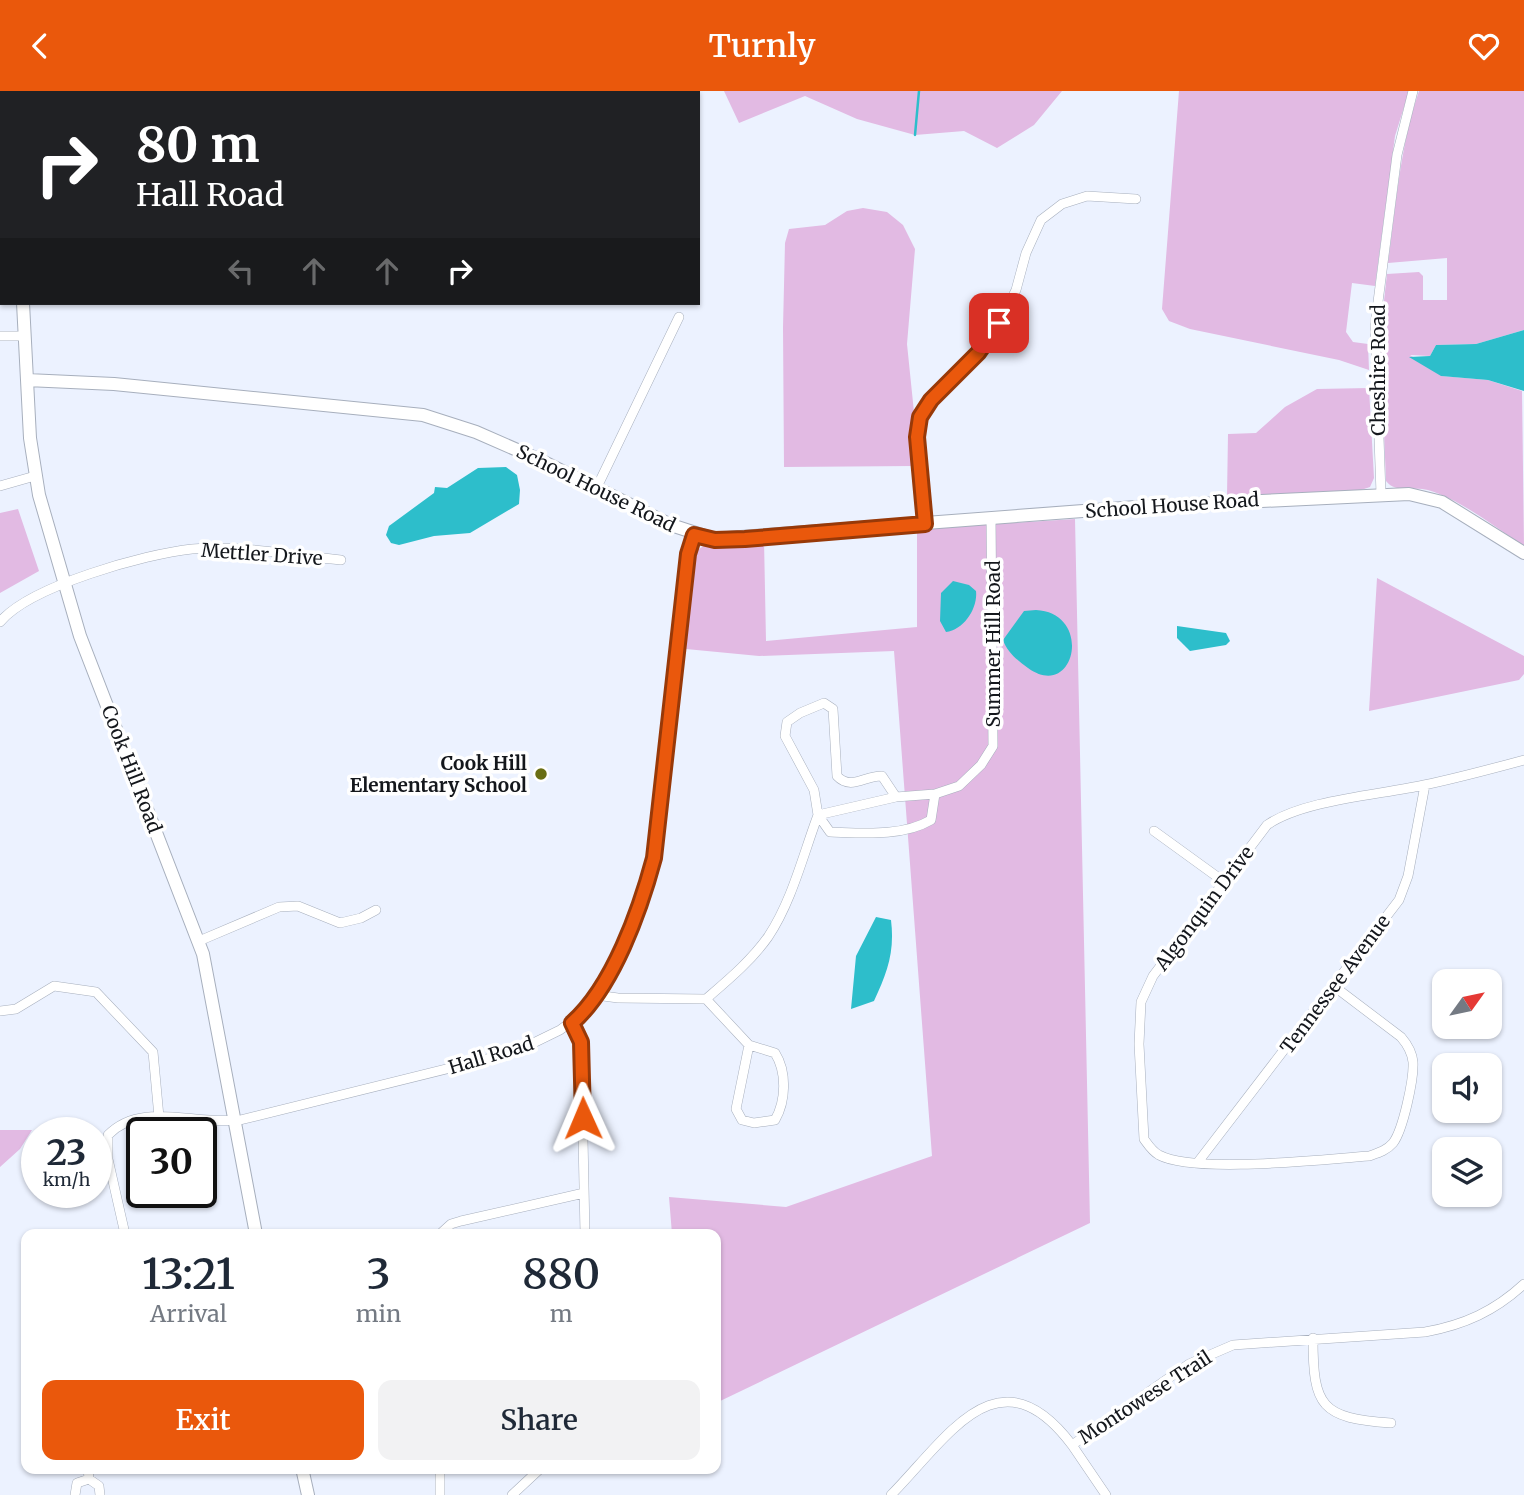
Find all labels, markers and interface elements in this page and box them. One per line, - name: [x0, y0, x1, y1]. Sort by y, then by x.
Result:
- text: Turnly: [709, 26, 815, 66]
- icon: back: [21, 27, 59, 65]
- icon: heart: [1465, 27, 1503, 65]
- text: 80 m: [136, 114, 259, 175]
- icon: right: [21, 119, 112, 210]
- text: Hall Road: [136, 175, 284, 215]
- icon: left: [222, 252, 260, 290]
- icon: ahead: [295, 252, 333, 290]
- icon: ahead: [368, 252, 406, 290]
- icon: right: [441, 252, 479, 290]
- pin: [969, 293, 1029, 353]
- icon: arrive: [980, 304, 1018, 342]
- street label: Cheshire Road: [1366, 304, 1390, 436]
- street label: School House Road: [512, 439, 680, 537]
- street label: School House Road: [1084, 487, 1260, 523]
- street label: Mettler Drive: [200, 538, 324, 570]
- street label: Summer Hill Road: [981, 560, 1005, 728]
- street label: Cook Hill Road: [97, 702, 167, 836]
- place label: Cook Hill Elementary School: [350, 751, 527, 797]
- marker: Cook Hill Elementary School: [533, 766, 549, 782]
- street label: Algonquin Drive: [1149, 841, 1259, 976]
- street label: Tennessee Avenue: [1275, 910, 1395, 1058]
- north arrow: [1432, 969, 1502, 1039]
- map controls: [1432, 969, 1502, 1207]
- street label: Hall Road: [445, 1031, 537, 1079]
- button: sound: [1432, 1053, 1502, 1123]
- position arrow: [546, 1081, 620, 1155]
- speed limit sign: 30: [126, 1117, 217, 1208]
- text: 23: [47, 1131, 86, 1175]
- button: layers: [1432, 1137, 1502, 1207]
- text: km/h: [43, 1168, 90, 1191]
- text: 13:21: [142, 1248, 235, 1300]
- text: 3: [367, 1248, 391, 1300]
- text: 880: [522, 1248, 600, 1300]
- text: Arrival: [150, 1299, 227, 1328]
- text: min: [356, 1299, 401, 1328]
- text: m: [550, 1299, 573, 1328]
- street label: Montowese Trail: [1074, 1345, 1216, 1449]
- button: Exit: [42, 1380, 364, 1460]
- button: Share: [378, 1380, 700, 1460]

